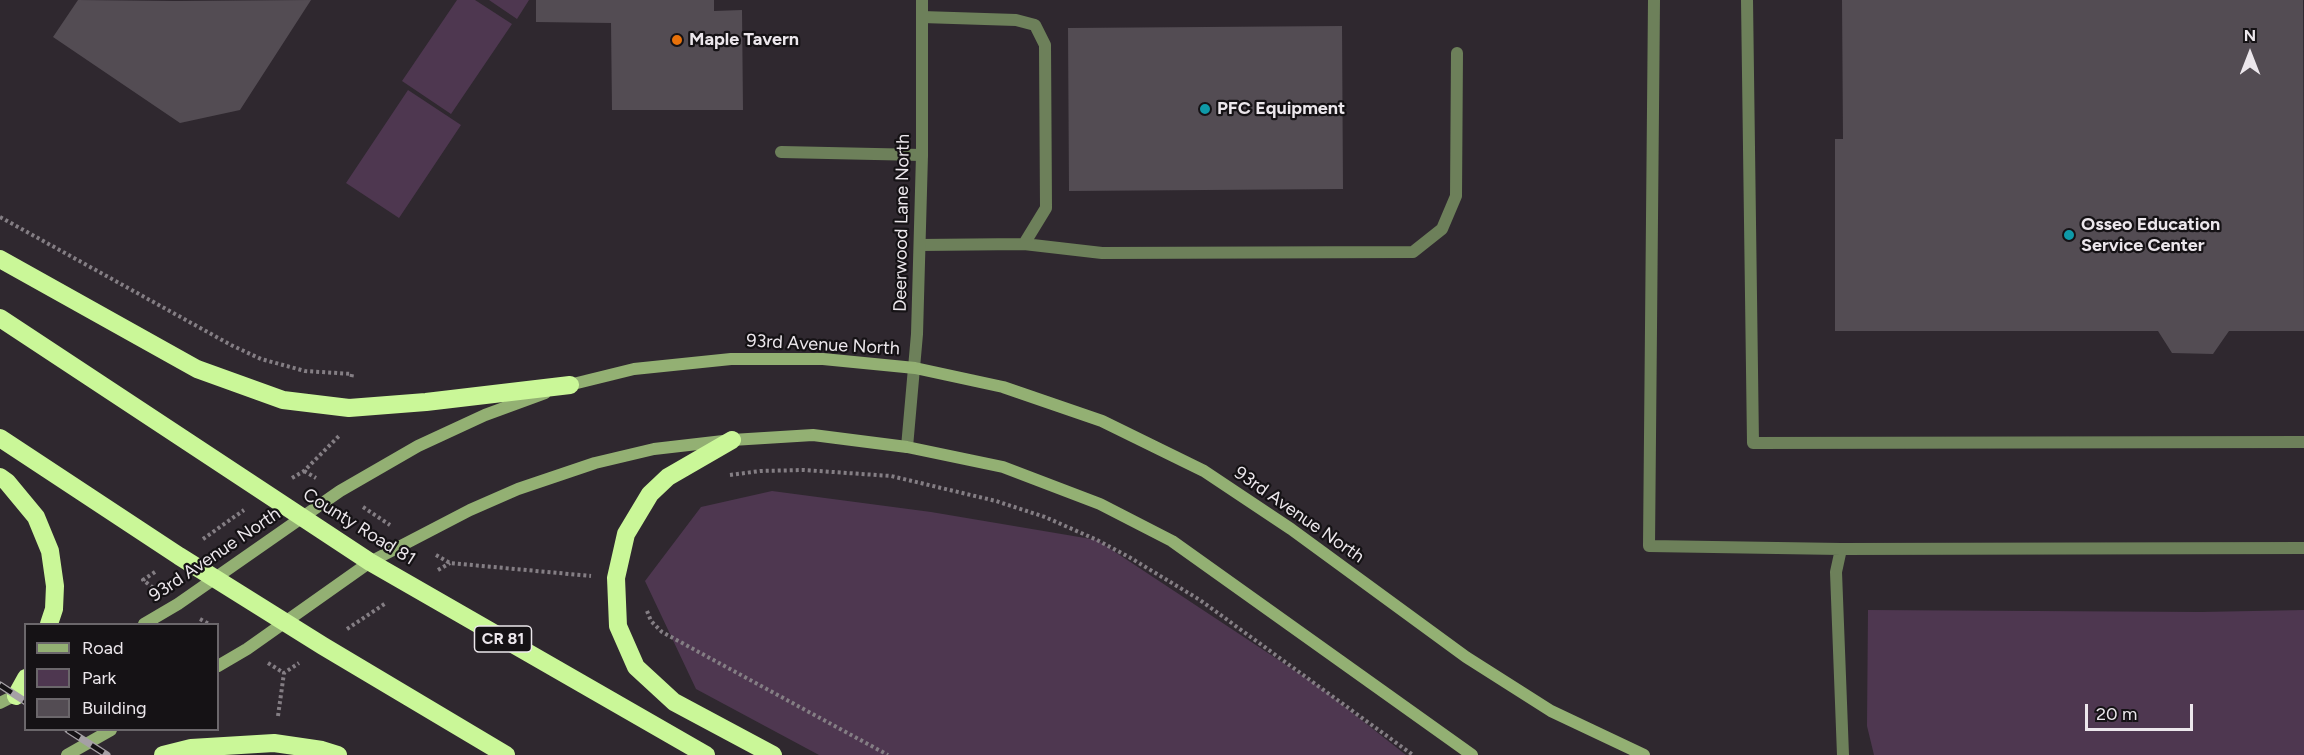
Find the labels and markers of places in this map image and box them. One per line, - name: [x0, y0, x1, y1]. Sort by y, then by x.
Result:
- place label: Maple Tavern: [689, 29, 799, 51]
- marker: Maple Tavern: [670, 33, 684, 47]
- place label: PFC Equipment: [1217, 98, 1345, 120]
- marker: PFC Equipment: [1198, 102, 1212, 116]
- place label: Osseo Education Service Center: [2081, 214, 2220, 256]
- marker: Osseo Education Service Center: [2062, 228, 2076, 242]

